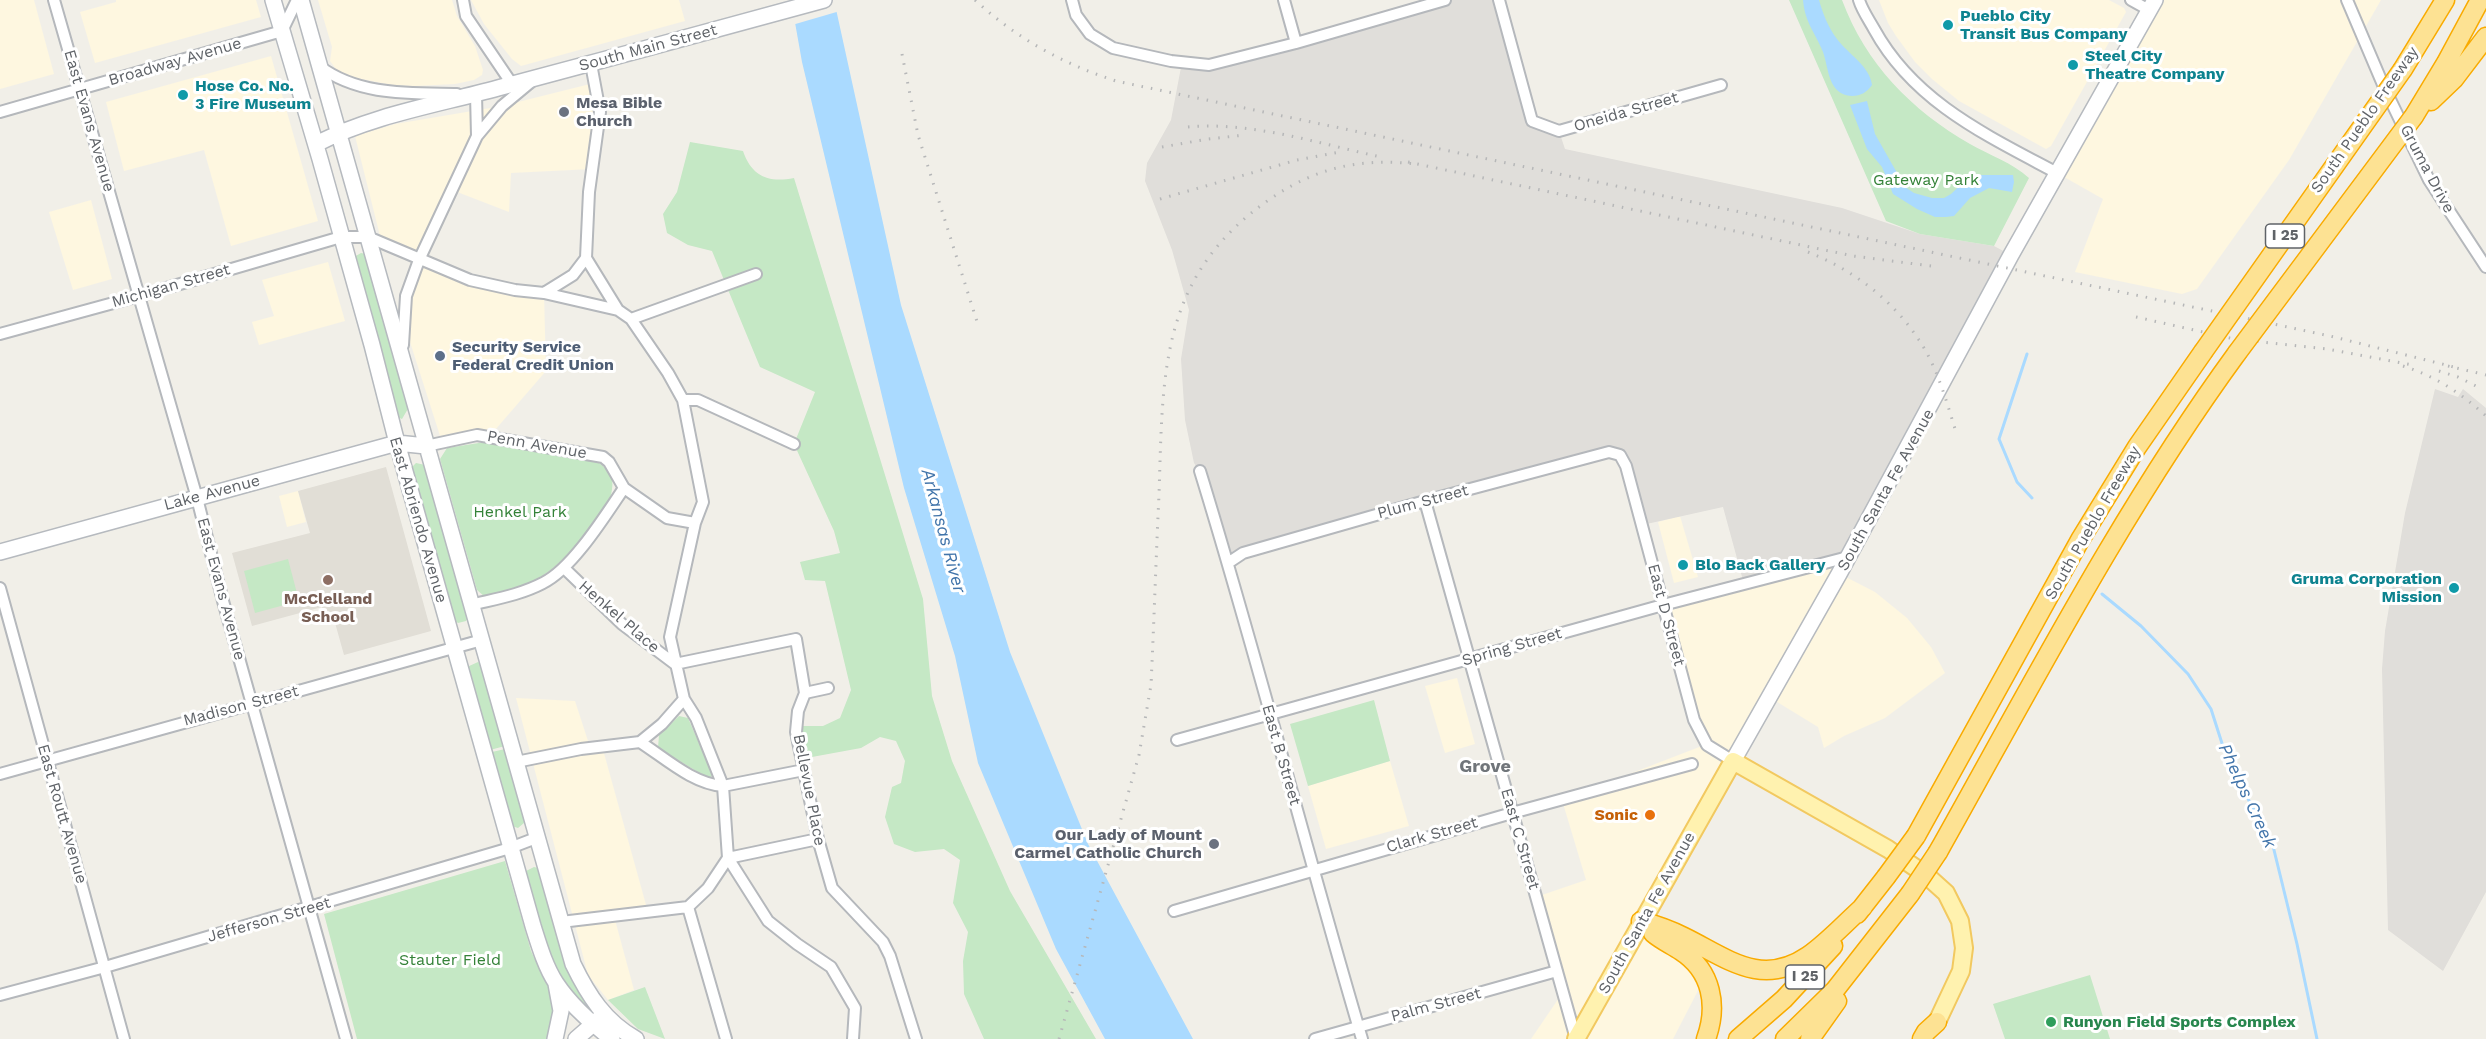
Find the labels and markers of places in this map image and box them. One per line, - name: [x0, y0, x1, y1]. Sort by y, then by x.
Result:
- place label: Pueblo City Transit Bus Company: [1960, 6, 2127, 44]
- marker: Pueblo City Transit Bus Company: [1941, 18, 1955, 32]
- place label: Steel City Theatre Company: [2085, 46, 2224, 84]
- marker: Steel City Theatre Company: [2066, 58, 2080, 72]
- place label: Hose Co. No. 3 Fire Museum: [195, 76, 311, 114]
- marker: Hose Co. No. 3 Fire Museum: [176, 88, 190, 102]
- place label: Mesa Bible Church: [576, 93, 662, 131]
- marker: Mesa Bible Church: [557, 105, 571, 119]
- place label: Security Service Federal Credit Union: [452, 337, 614, 375]
- marker: Security Service Federal Credit Union: [433, 349, 447, 363]
- place label: Blo Back Gallery: [1695, 555, 1826, 575]
- marker: Blo Back Gallery: [1676, 558, 1690, 572]
- place label: Gruma Corporation Mission: [2291, 569, 2442, 607]
- marker: McClelland School: [321, 573, 335, 587]
- marker: Gruma Corporation Mission: [2447, 581, 2461, 595]
- place label: McClelland School: [284, 589, 372, 627]
- place label: Sonic: [1594, 805, 1638, 825]
- marker: Sonic: [1643, 808, 1657, 822]
- place label: Our Lady of Mount Carmel Catholic Church: [1014, 825, 1202, 863]
- marker: Our Lady of Mount Carmel Catholic Church: [1207, 837, 1221, 851]
- place label: Runyon Field Sports Complex: [2063, 1012, 2296, 1032]
- marker: Runyon Field Sports Complex: [2044, 1015, 2058, 1029]

